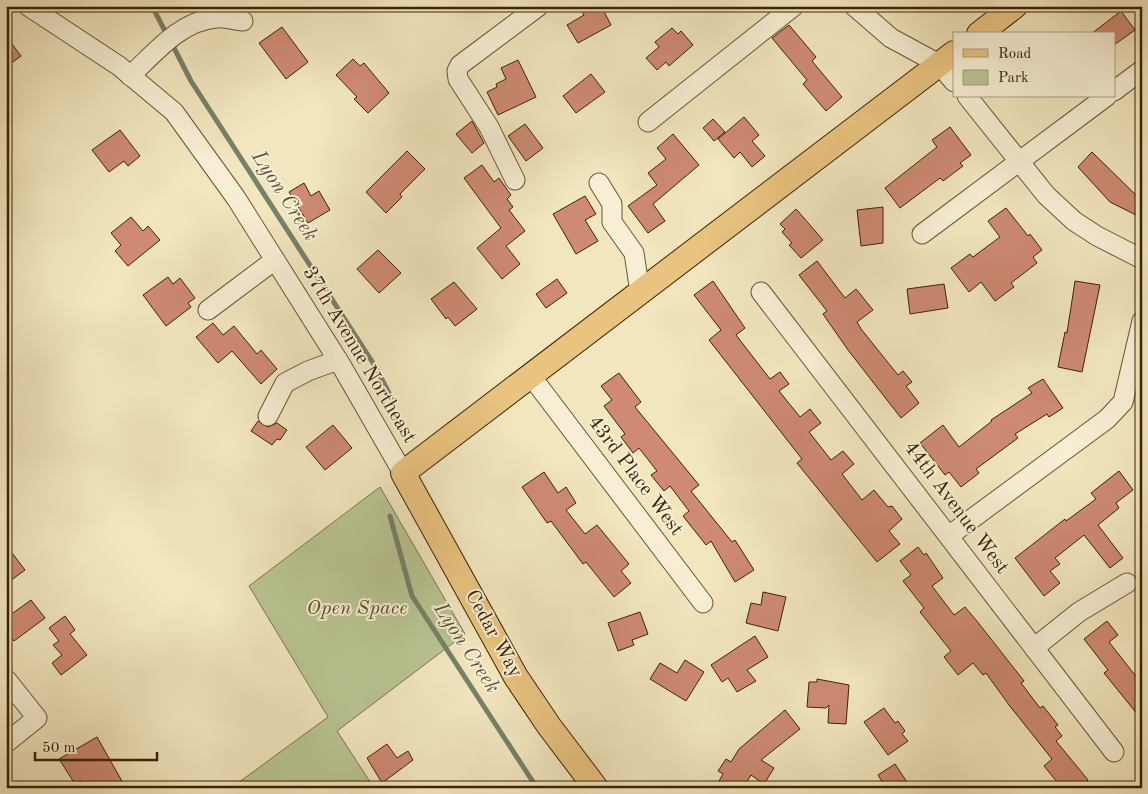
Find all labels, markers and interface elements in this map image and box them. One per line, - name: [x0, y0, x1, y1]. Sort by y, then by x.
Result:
- legend: [953, 32, 1116, 98]
- text: Road: [998, 47, 1032, 62]
- text: Park: [998, 71, 1029, 86]
- water label: Lyon Creek: [247, 146, 321, 245]
- street label: 37th Avenue Northeast: [298, 263, 420, 447]
- street label: 43rd Place West: [584, 412, 686, 540]
- street label: 44th Avenue West: [900, 438, 1012, 578]
- street label: Cedar Way: [461, 587, 525, 681]
- water label: Lyon Creek: [429, 598, 503, 697]
- park label: Open Space: [307, 599, 407, 619]
- scale bar: [35, 729, 158, 761]
- text: 50 m: [42, 741, 76, 756]

